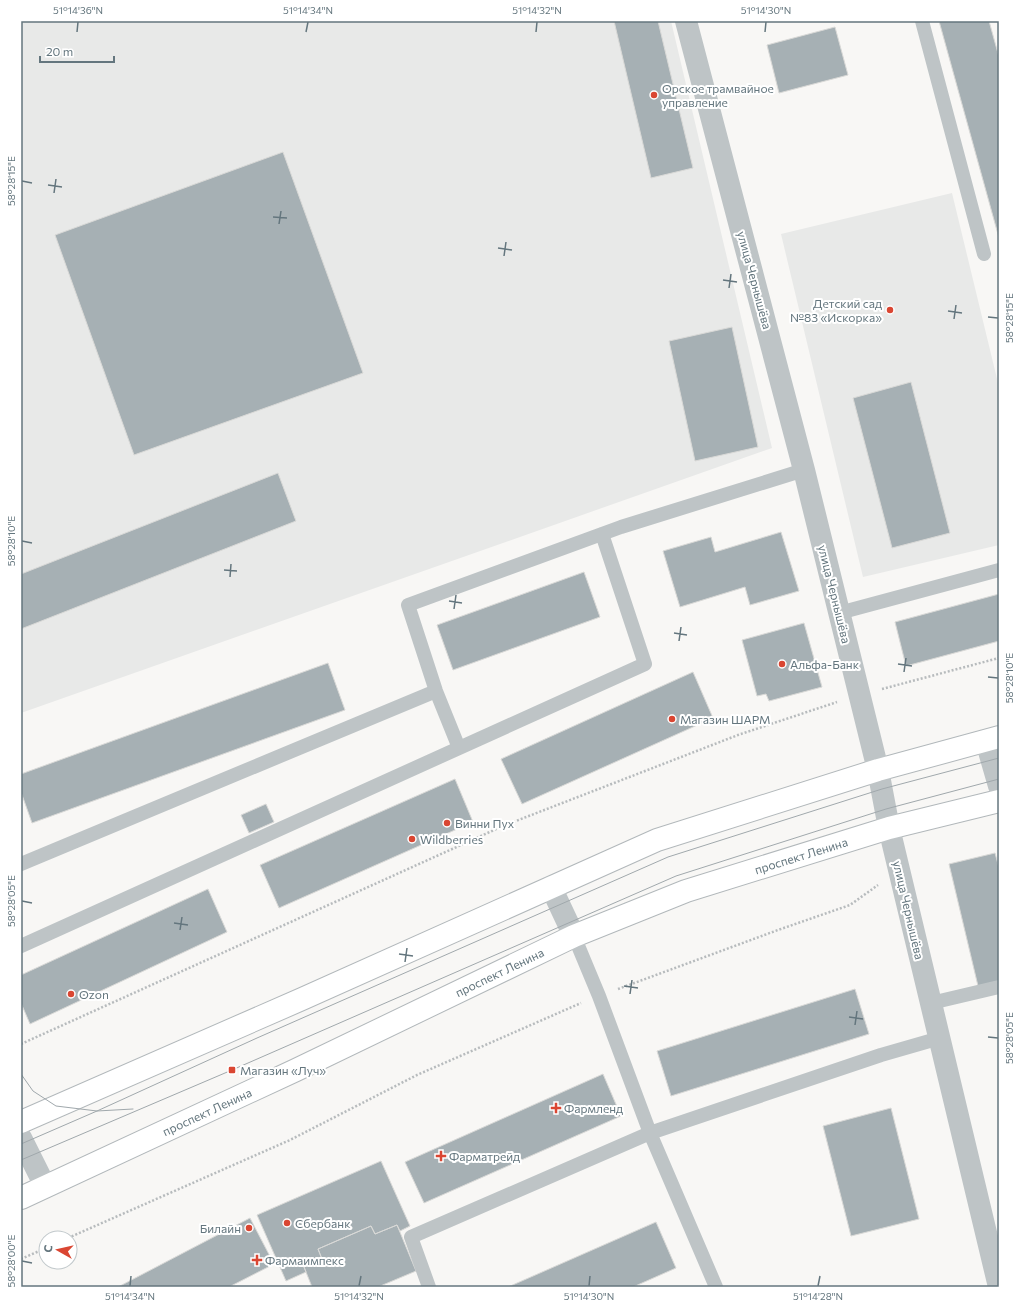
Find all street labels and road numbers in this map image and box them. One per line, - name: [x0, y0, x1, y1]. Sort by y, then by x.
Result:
- street label: улица Чернышёва: [735, 229, 775, 331]
- street label: улица Чернышёва: [816, 543, 854, 645]
- street label: проспект Ленина: [753, 834, 849, 876]
- street label: улица Чернышёва: [891, 859, 927, 961]
- street label: проспект Ленина: [453, 945, 546, 999]
- street label: проспект Ленина: [160, 1085, 254, 1138]

